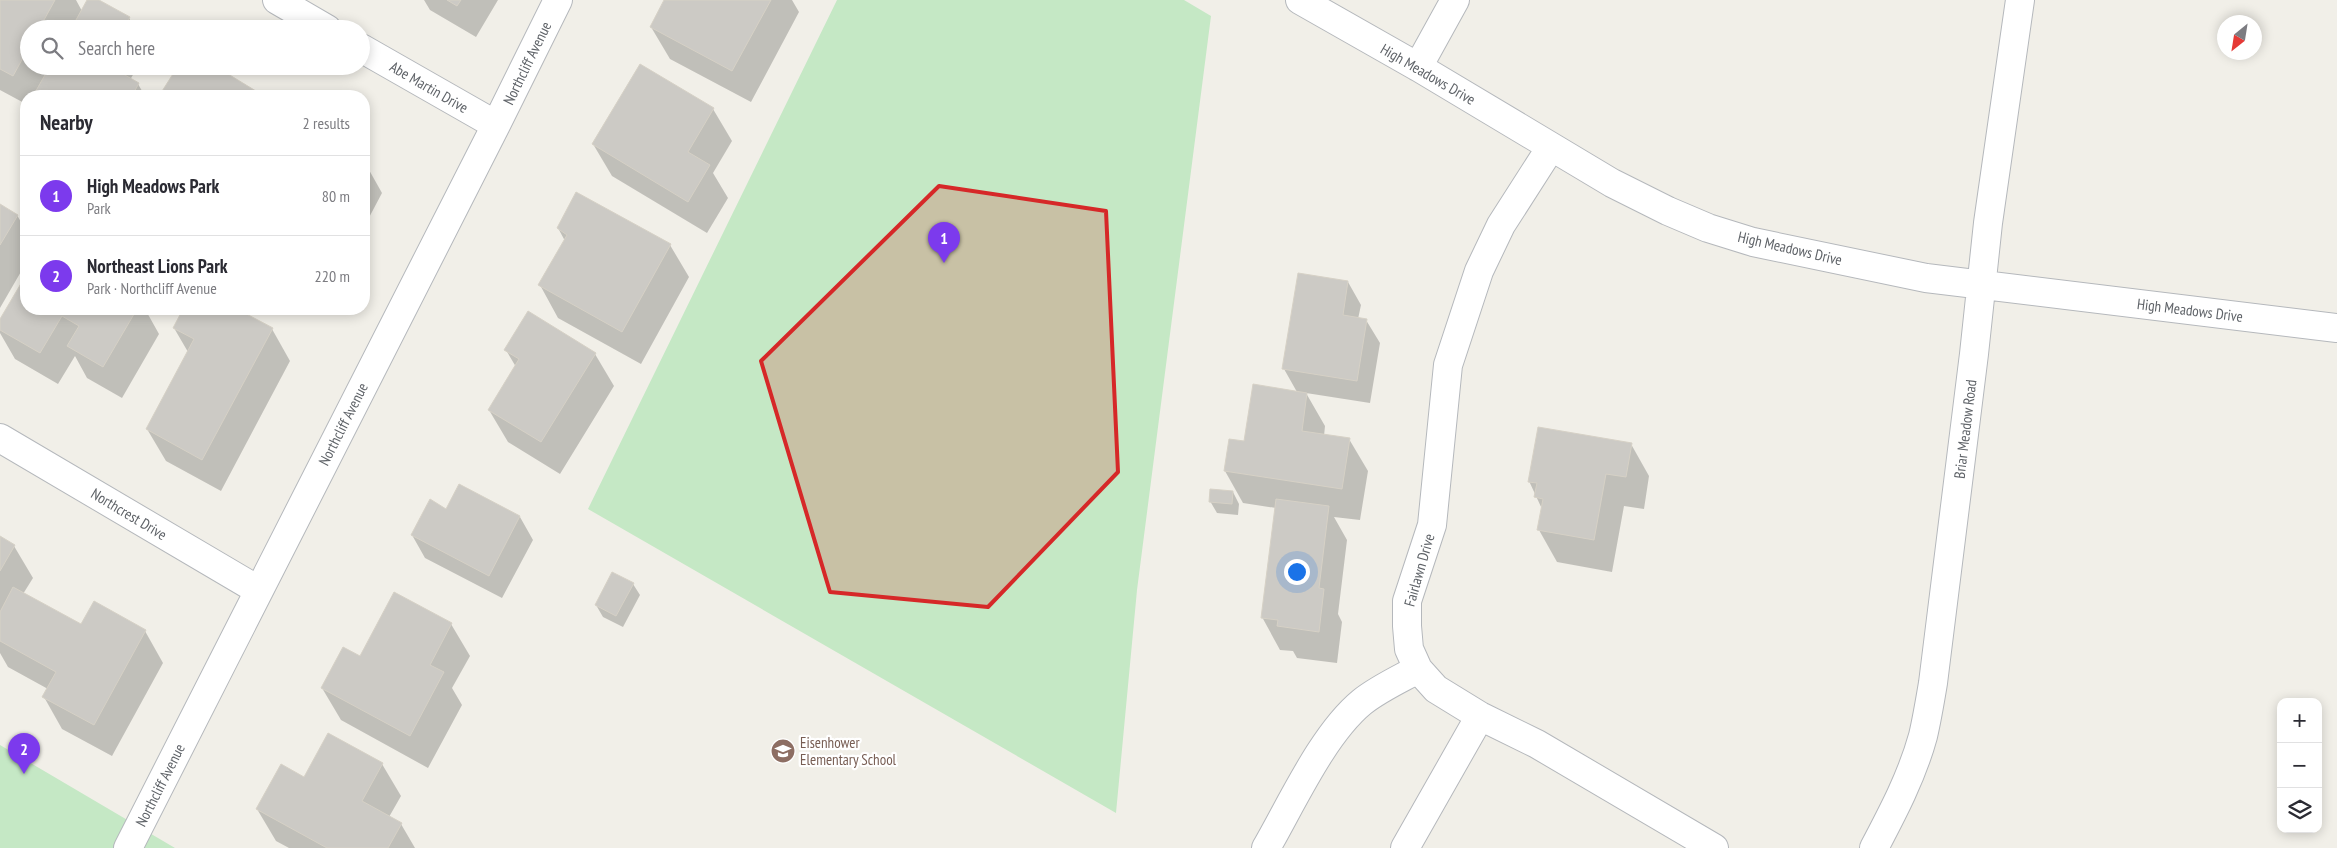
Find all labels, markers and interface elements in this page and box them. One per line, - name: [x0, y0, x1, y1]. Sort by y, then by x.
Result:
- north arrow: [2217, 15, 2262, 60]
- street label: Northcliff Avenue: [499, 18, 555, 108]
- search box: [20, 20, 370, 75]
- icon: search: [38, 34, 66, 62]
- text: Search here: [78, 36, 155, 60]
- street label: High Meadows Drive: [1377, 39, 1479, 109]
- street label: Abe Martin Drive: [386, 57, 472, 117]
- text: Nearby: [40, 109, 93, 136]
- text: 2 results: [303, 113, 350, 133]
- text: High Meadows Park: [87, 174, 219, 198]
- text: 1: [52, 186, 60, 206]
- text: 80 m: [322, 186, 350, 206]
- text: Park: [87, 198, 111, 218]
- pin: 1: [928, 222, 960, 263]
- street label: High Meadows Drive: [1736, 227, 1844, 269]
- text: Northeast Lions Park: [87, 254, 228, 278]
- text: 2: [52, 266, 60, 286]
- text: 220 m: [315, 266, 350, 286]
- text: Park · Northcliff Avenue: [87, 278, 217, 298]
- street label: High Meadows Drive: [2136, 294, 2244, 326]
- street label: Briar Meadow Road: [1949, 378, 1981, 480]
- street label: Northcliff Avenue: [314, 379, 372, 469]
- street label: Northcrest Drive: [88, 484, 170, 544]
- street label: Fairlawn Drive: [1400, 531, 1438, 609]
- your location: [1284, 559, 1310, 585]
- map controls: [2277, 698, 2322, 833]
- button: +: [2277, 698, 2322, 743]
- pin: 2: [8, 733, 40, 774]
- place label: Eisenhower Elementary School: [800, 733, 897, 769]
- school or university icon: Eisenhower Elementary School: [770, 738, 796, 764]
- street label: Northcliff Avenue: [131, 740, 189, 830]
- button: −: [2277, 743, 2322, 788]
- button: layers: [2277, 788, 2322, 833]

